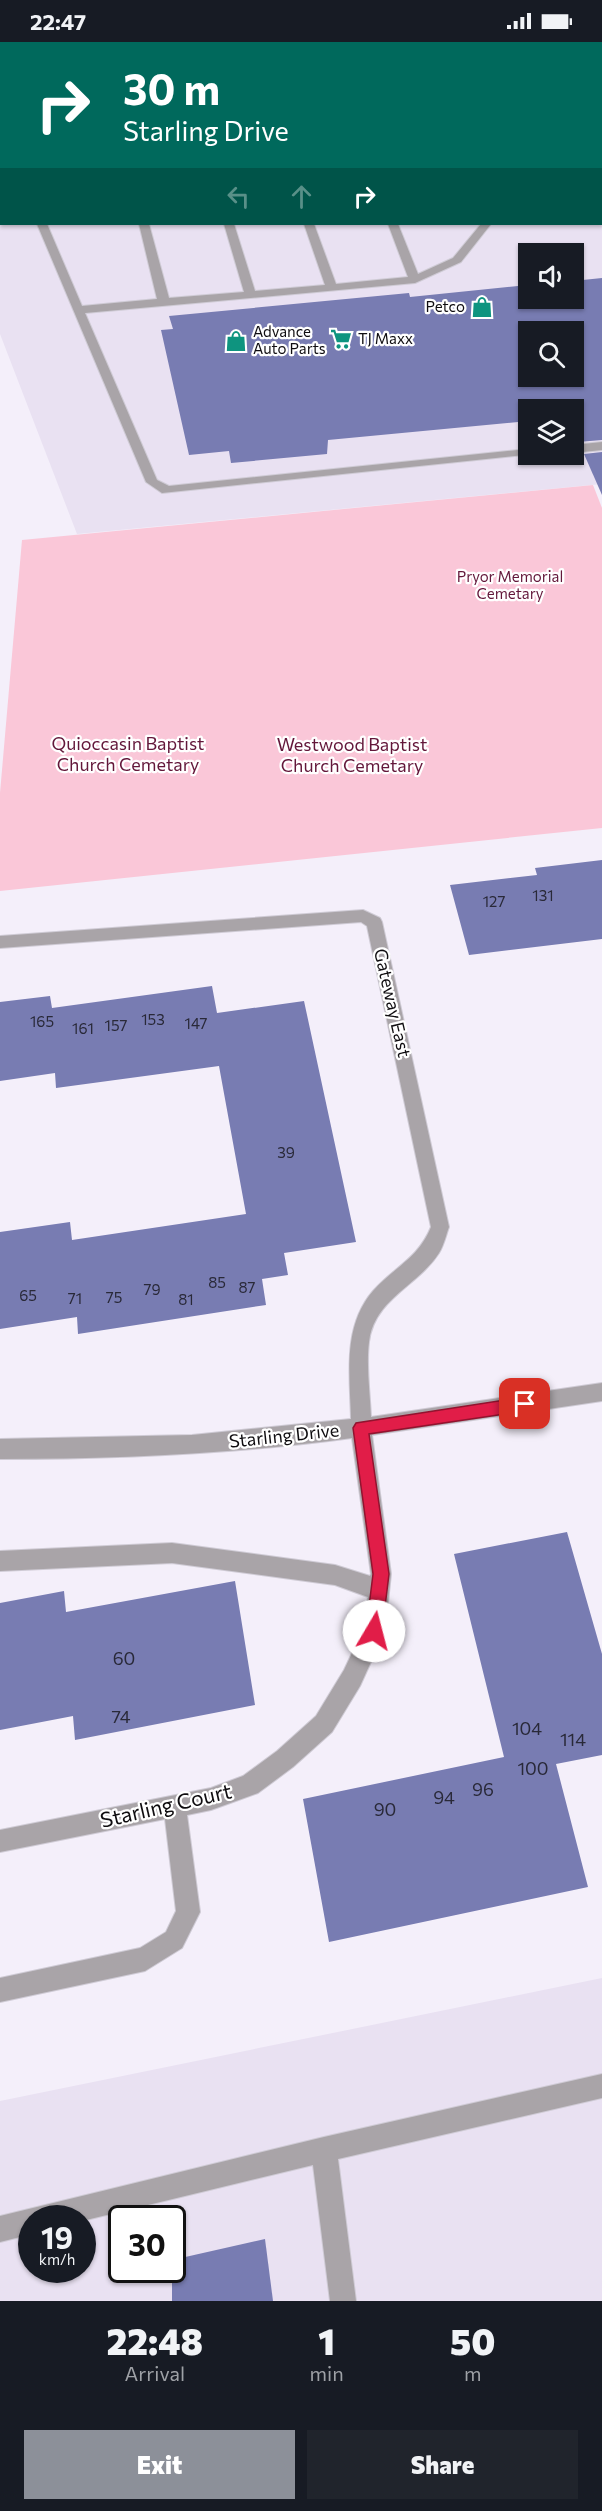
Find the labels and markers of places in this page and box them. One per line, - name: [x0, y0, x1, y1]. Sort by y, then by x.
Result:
- shop icon: Petco: [470, 295, 494, 319]
- place label: Petco: [426, 297, 465, 315]
- place label: Advance Auto Parts: [253, 322, 326, 357]
- supermarket icon: TJ Maxx: [329, 327, 353, 351]
- shop icon: Advance Auto Parts: [224, 329, 248, 353]
- place label: TJ Maxx: [358, 329, 413, 347]
- pin: [499, 1378, 550, 1429]

